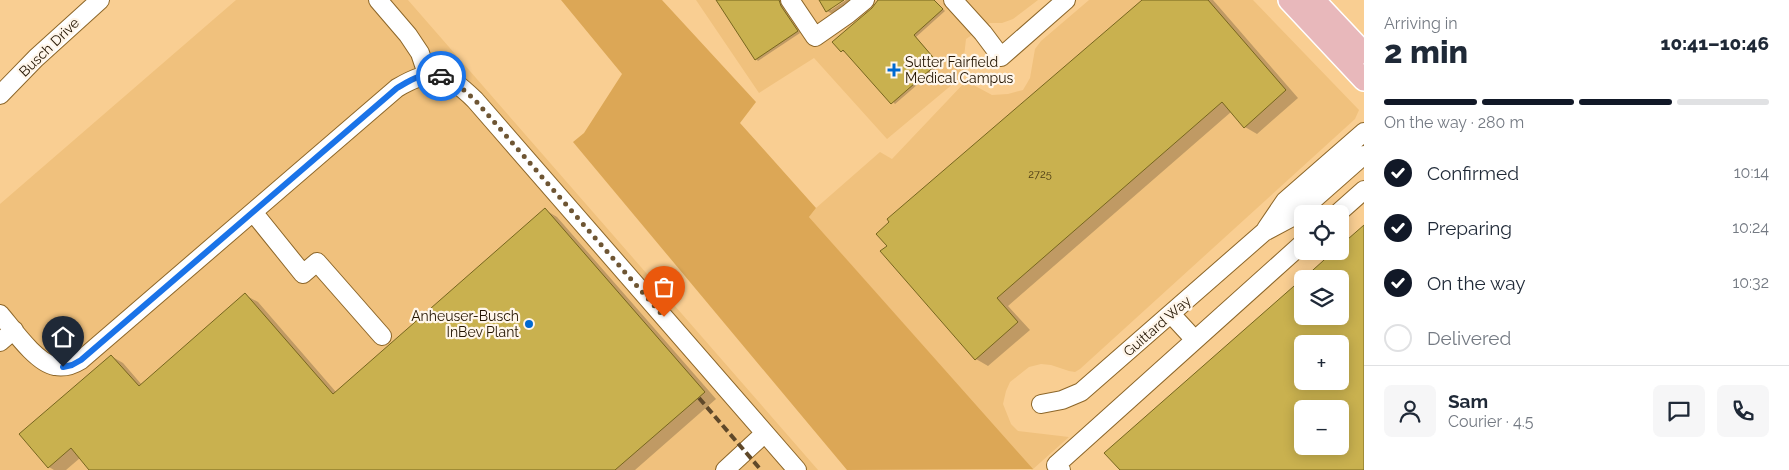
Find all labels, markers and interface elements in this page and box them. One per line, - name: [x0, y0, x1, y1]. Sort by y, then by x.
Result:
- street label: Busch Drive: [16, 14, 82, 80]
- text: Arriving in: [1384, 14, 1458, 33]
- text: 10:41–10:46: [1661, 32, 1769, 54]
- text: 2 min: [1384, 33, 1468, 70]
- courier: [416, 51, 466, 101]
- place label: Sutter Fairfield Medical Campus: [905, 54, 1013, 86]
- icon: car: [427, 62, 455, 90]
- marker: Sutter Fairfield Medical Campus: [887, 63, 901, 77]
- text: On the way · 280 m: [1384, 113, 1524, 132]
- icon: check: [1384, 159, 1412, 187]
- text: Confirmed: [1427, 162, 1519, 184]
- text: 10:14: [1734, 163, 1769, 182]
- house number: 2725: [1028, 168, 1052, 181]
- map controls: [1294, 205, 1349, 455]
- button: locate: [1294, 205, 1349, 260]
- icon: check: [1384, 214, 1412, 242]
- text: Preparing: [1427, 217, 1512, 239]
- text: 10:24: [1732, 218, 1769, 237]
- pin: [643, 266, 685, 317]
- icon: check: [1384, 269, 1412, 297]
- button: layers: [1294, 270, 1349, 325]
- text: On the way: [1427, 272, 1526, 294]
- icon: bag: [650, 273, 678, 301]
- text: 10:32: [1732, 273, 1769, 292]
- street label: Guittard Way: [1120, 292, 1194, 360]
- place label: Anheuser-Busch InBev Plant: [411, 308, 519, 340]
- pin: [42, 316, 84, 367]
- marker: Anheuser-Busch InBev Plant: [523, 318, 535, 330]
- icon: home: [49, 323, 77, 351]
- text: Delivered: [1427, 327, 1511, 349]
- button: +: [1294, 335, 1349, 390]
- button: person: [1384, 385, 1436, 437]
- button: chat: [1653, 385, 1705, 437]
- button: phone: [1717, 385, 1769, 437]
- text: Sam: [1448, 390, 1488, 412]
- button: −: [1294, 400, 1349, 455]
- text: Courier · 4.5: [1448, 412, 1533, 431]

